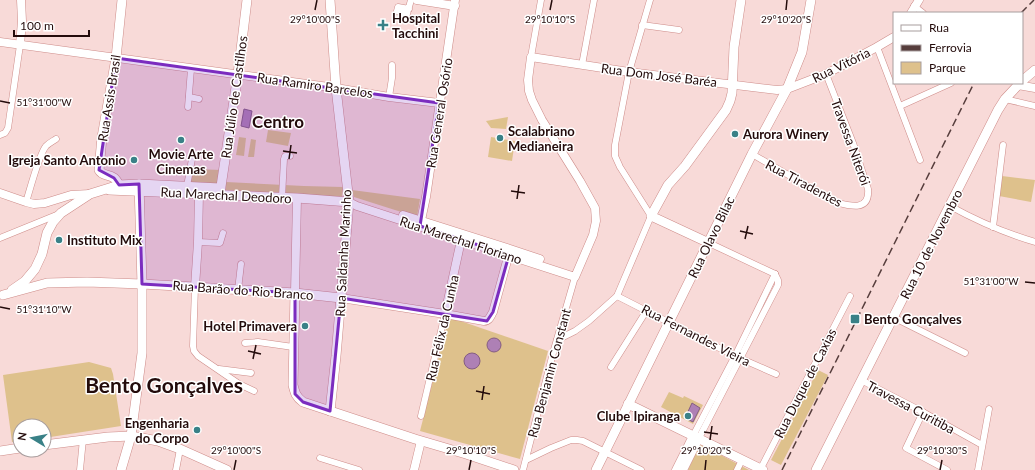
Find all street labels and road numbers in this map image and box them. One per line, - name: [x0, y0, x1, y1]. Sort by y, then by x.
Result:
- street label: Rua Júlio de Castilhos: [217, 34, 251, 159]
- street label: Rua Vitória: [809, 44, 873, 86]
- street label: Rua Assis Brasil: [94, 53, 124, 143]
- street label: Rua General Osório: [422, 57, 456, 169]
- street label: Rua Dom José Baréa: [600, 60, 718, 90]
- street label: Rua Ramiro Barcelos: [256, 69, 374, 101]
- street label: Travessa Niterói: [828, 96, 874, 188]
- street label: Rua Tiradentes: [763, 156, 846, 210]
- street label: Rua Marechal Deodoro: [160, 184, 292, 206]
- street label: Rua 10 de Novembro: [896, 186, 966, 302]
- street label: Rua Saldanha Marinho: [332, 189, 354, 317]
- street label: Rua Olavo Bilac: [684, 194, 738, 280]
- street label: Rua Marechal Floriano: [398, 213, 524, 267]
- street label: Rua Félix da Cunha: [422, 273, 462, 383]
- street label: Rua Barão do Rio Branco: [172, 277, 314, 303]
- street label: Rua Fernandes Vieira: [639, 301, 753, 369]
- street label: Rua Benjamin Constant: [524, 306, 574, 439]
- street label: Rua Duque de Caxias: [770, 325, 840, 441]
- street label: Travessa Curitiba: [864, 377, 958, 437]

